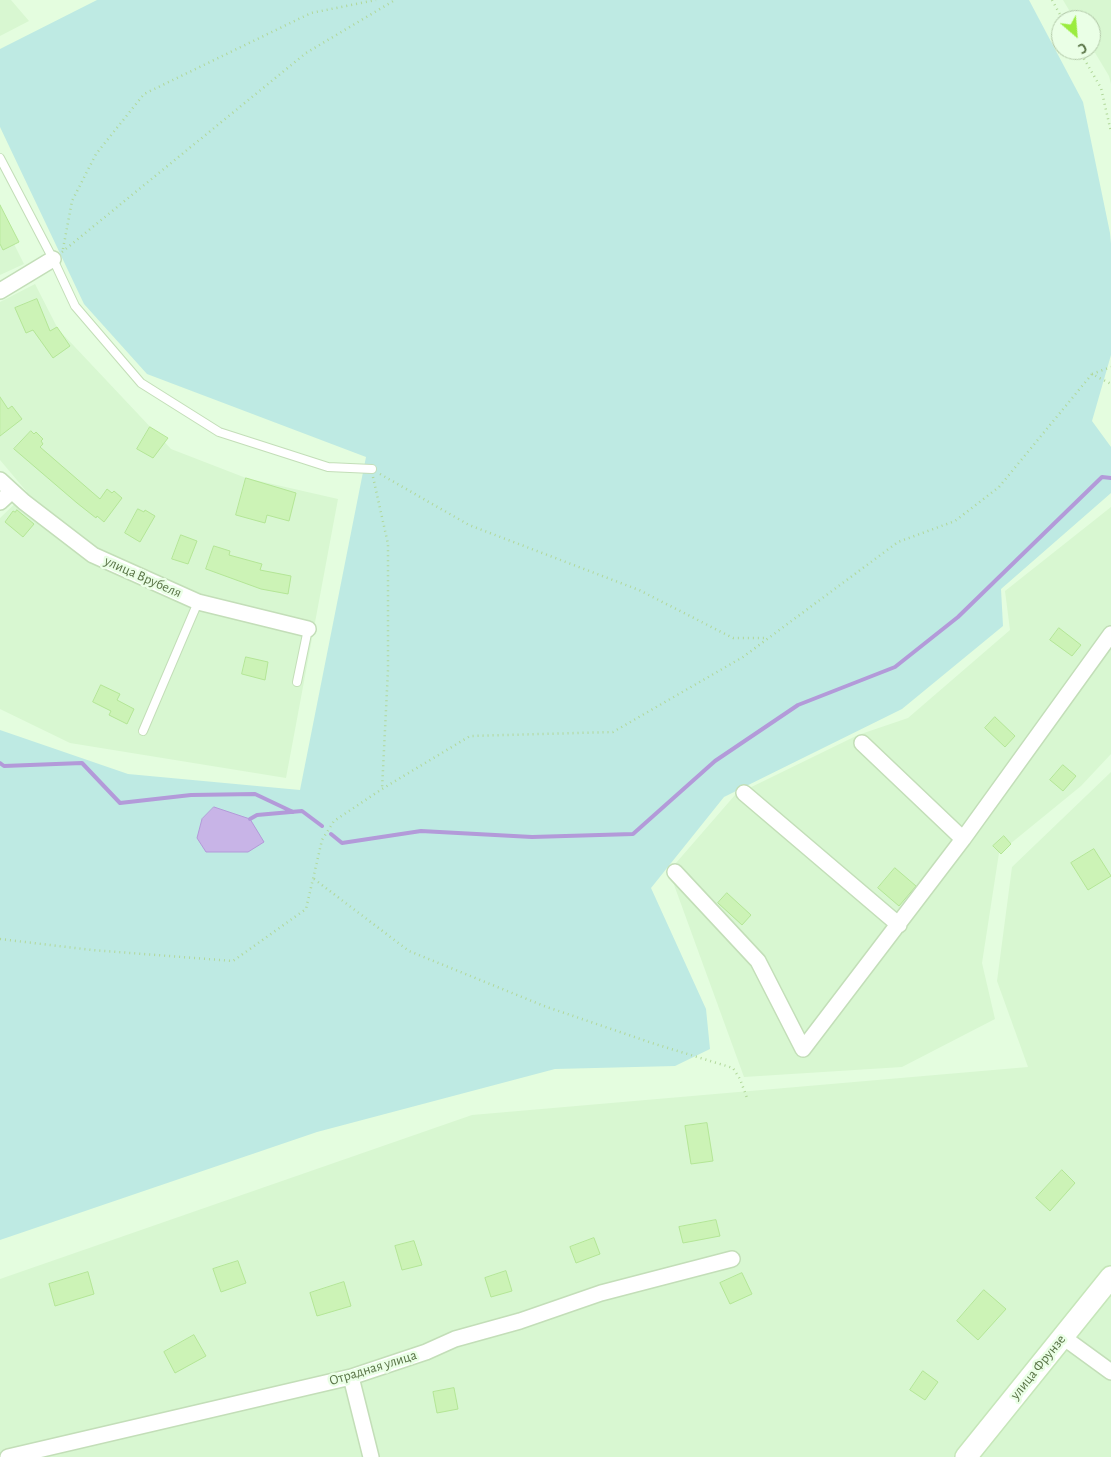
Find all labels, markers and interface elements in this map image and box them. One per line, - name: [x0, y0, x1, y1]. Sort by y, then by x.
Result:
- north arrow: [1051, 10, 1101, 60]
- text: С: [1076, 39, 1089, 55]
- street label: улица Врубеля: [102, 553, 184, 601]
- street label: улица Фрунзе: [1007, 1331, 1069, 1403]
- street label: Отрадная улица: [327, 1347, 419, 1389]

